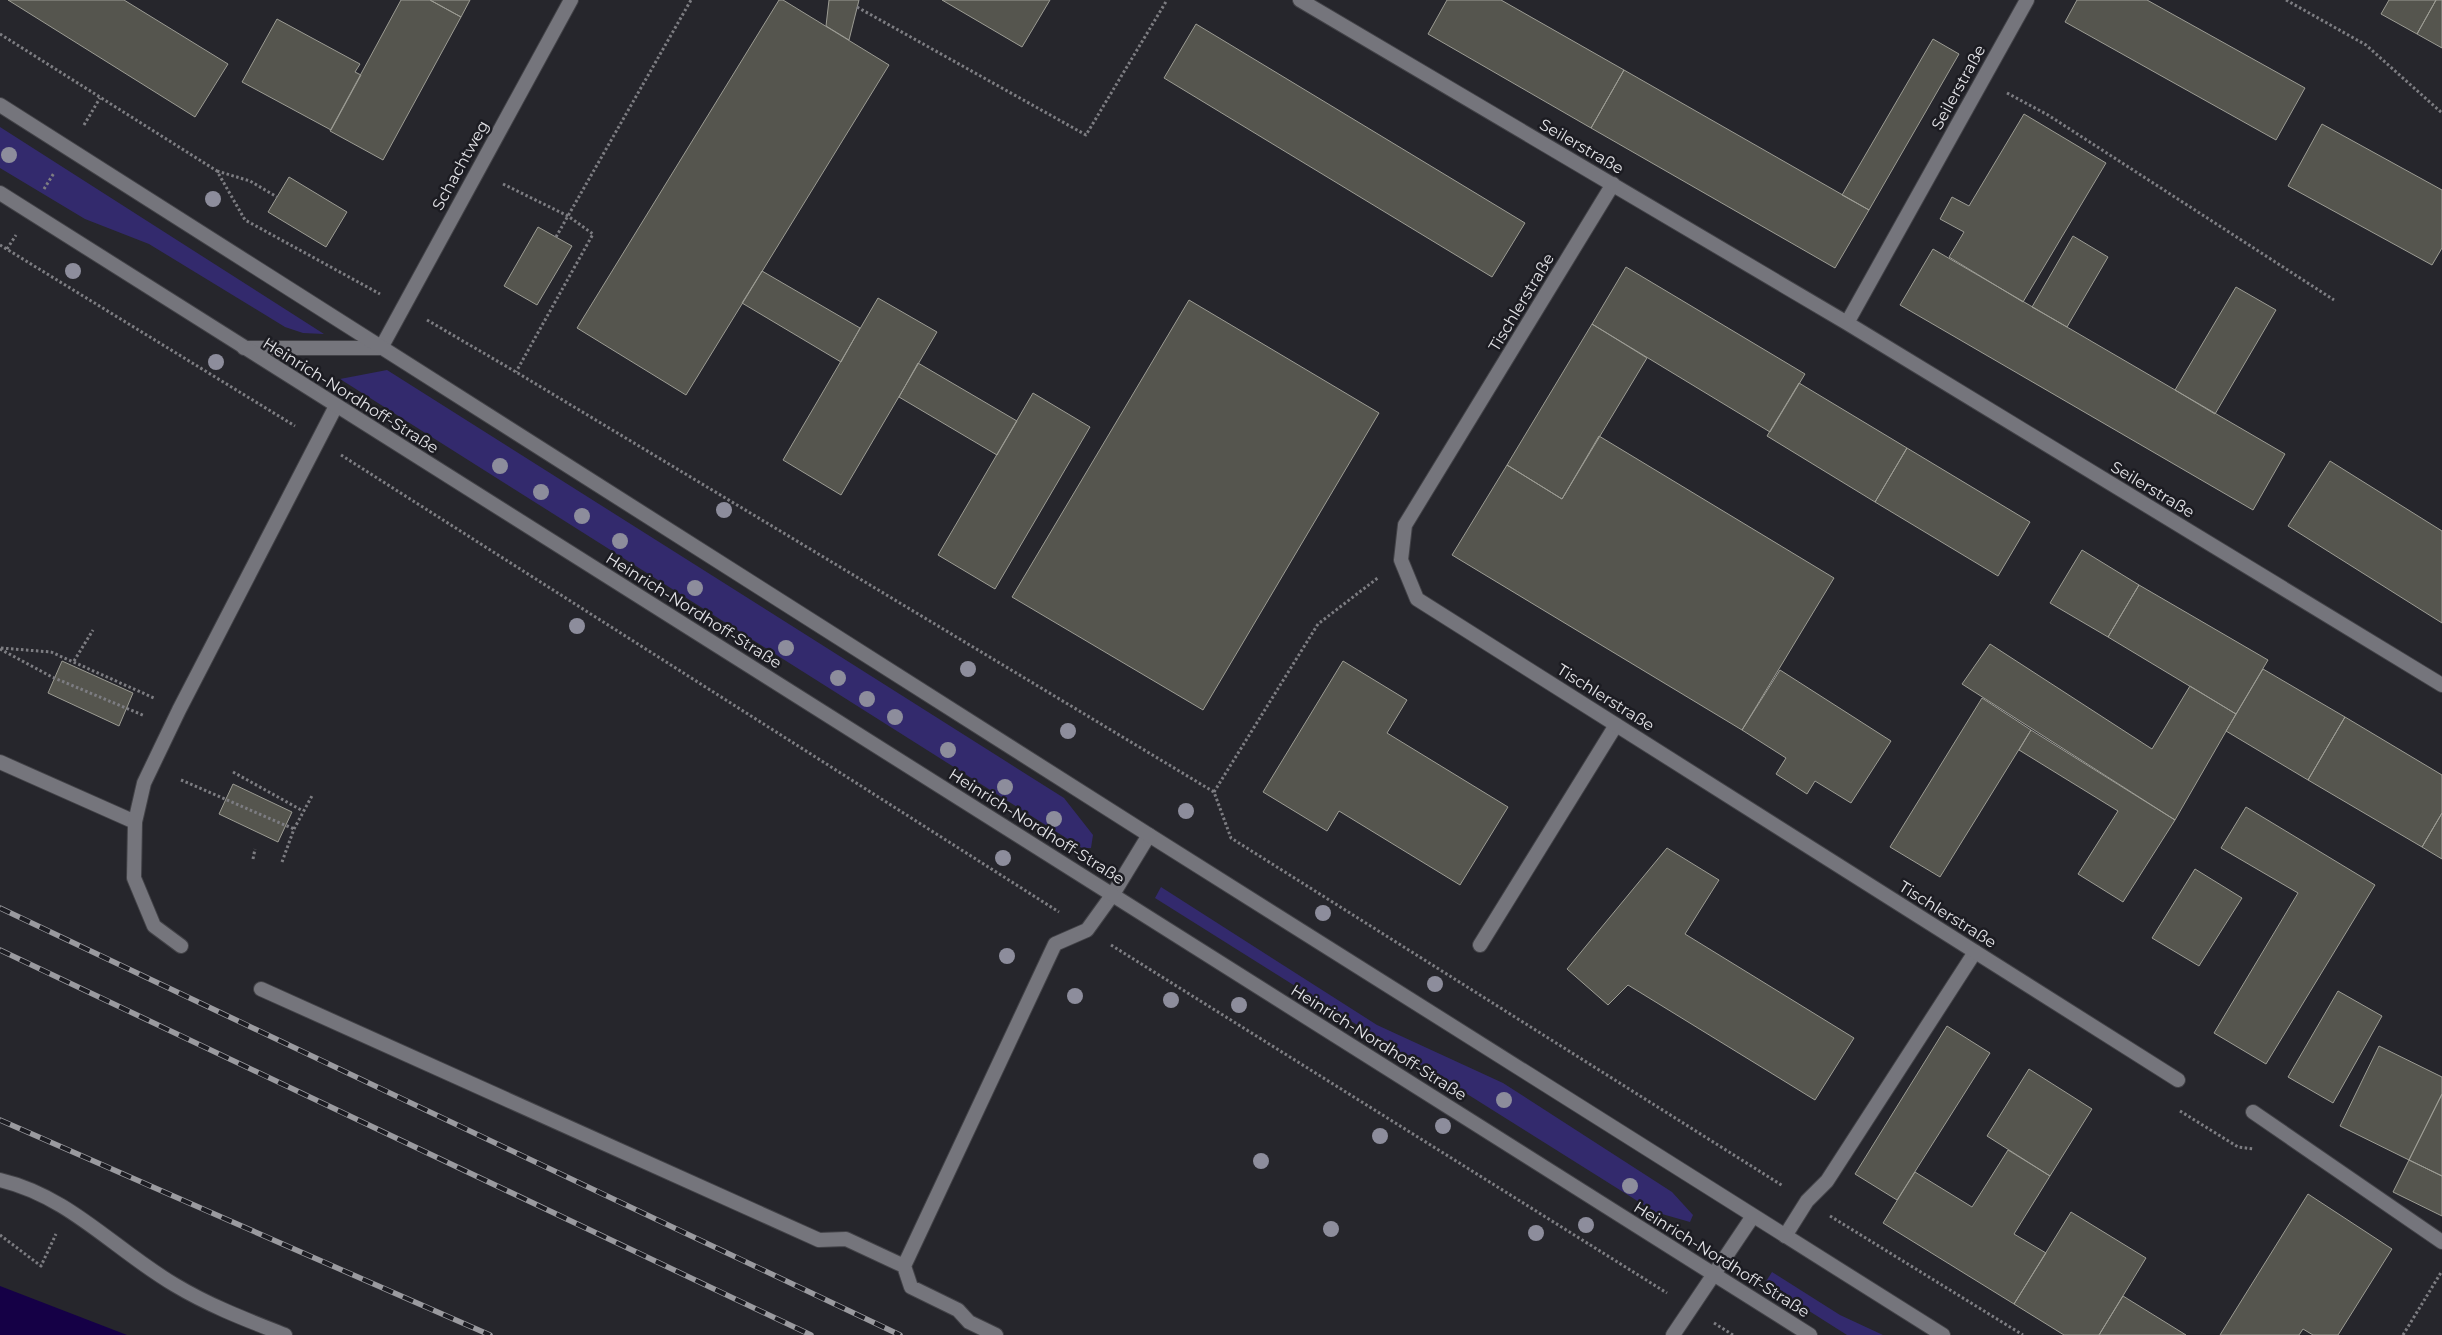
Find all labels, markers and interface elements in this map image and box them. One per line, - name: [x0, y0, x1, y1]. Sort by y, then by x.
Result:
- street label: Seilerstraße: [1927, 42, 1990, 133]
- street label: Seilerstraße: [1536, 115, 1627, 178]
- street label: Schachtweg: [428, 117, 493, 213]
- street label: Tischlerstraße: [1485, 250, 1558, 355]
- street label: Heinrich-Nordhoff-Straße: [259, 333, 442, 457]
- street label: Seilerstraße: [2108, 457, 2198, 522]
- street label: Heinrich-Nordhoff-Straße: [602, 548, 785, 672]
- street label: Tischlerstraße: [1554, 660, 1658, 735]
- street label: Heinrich-Nordhoff-Straße: [945, 764, 1128, 888]
- street label: Tischlerstraße: [1896, 877, 2000, 952]
- street label: Heinrich-Nordhoff-Straße: [1287, 980, 1470, 1104]
- street label: Heinrich-Nordhoff-Straße: [1630, 1197, 1813, 1321]

